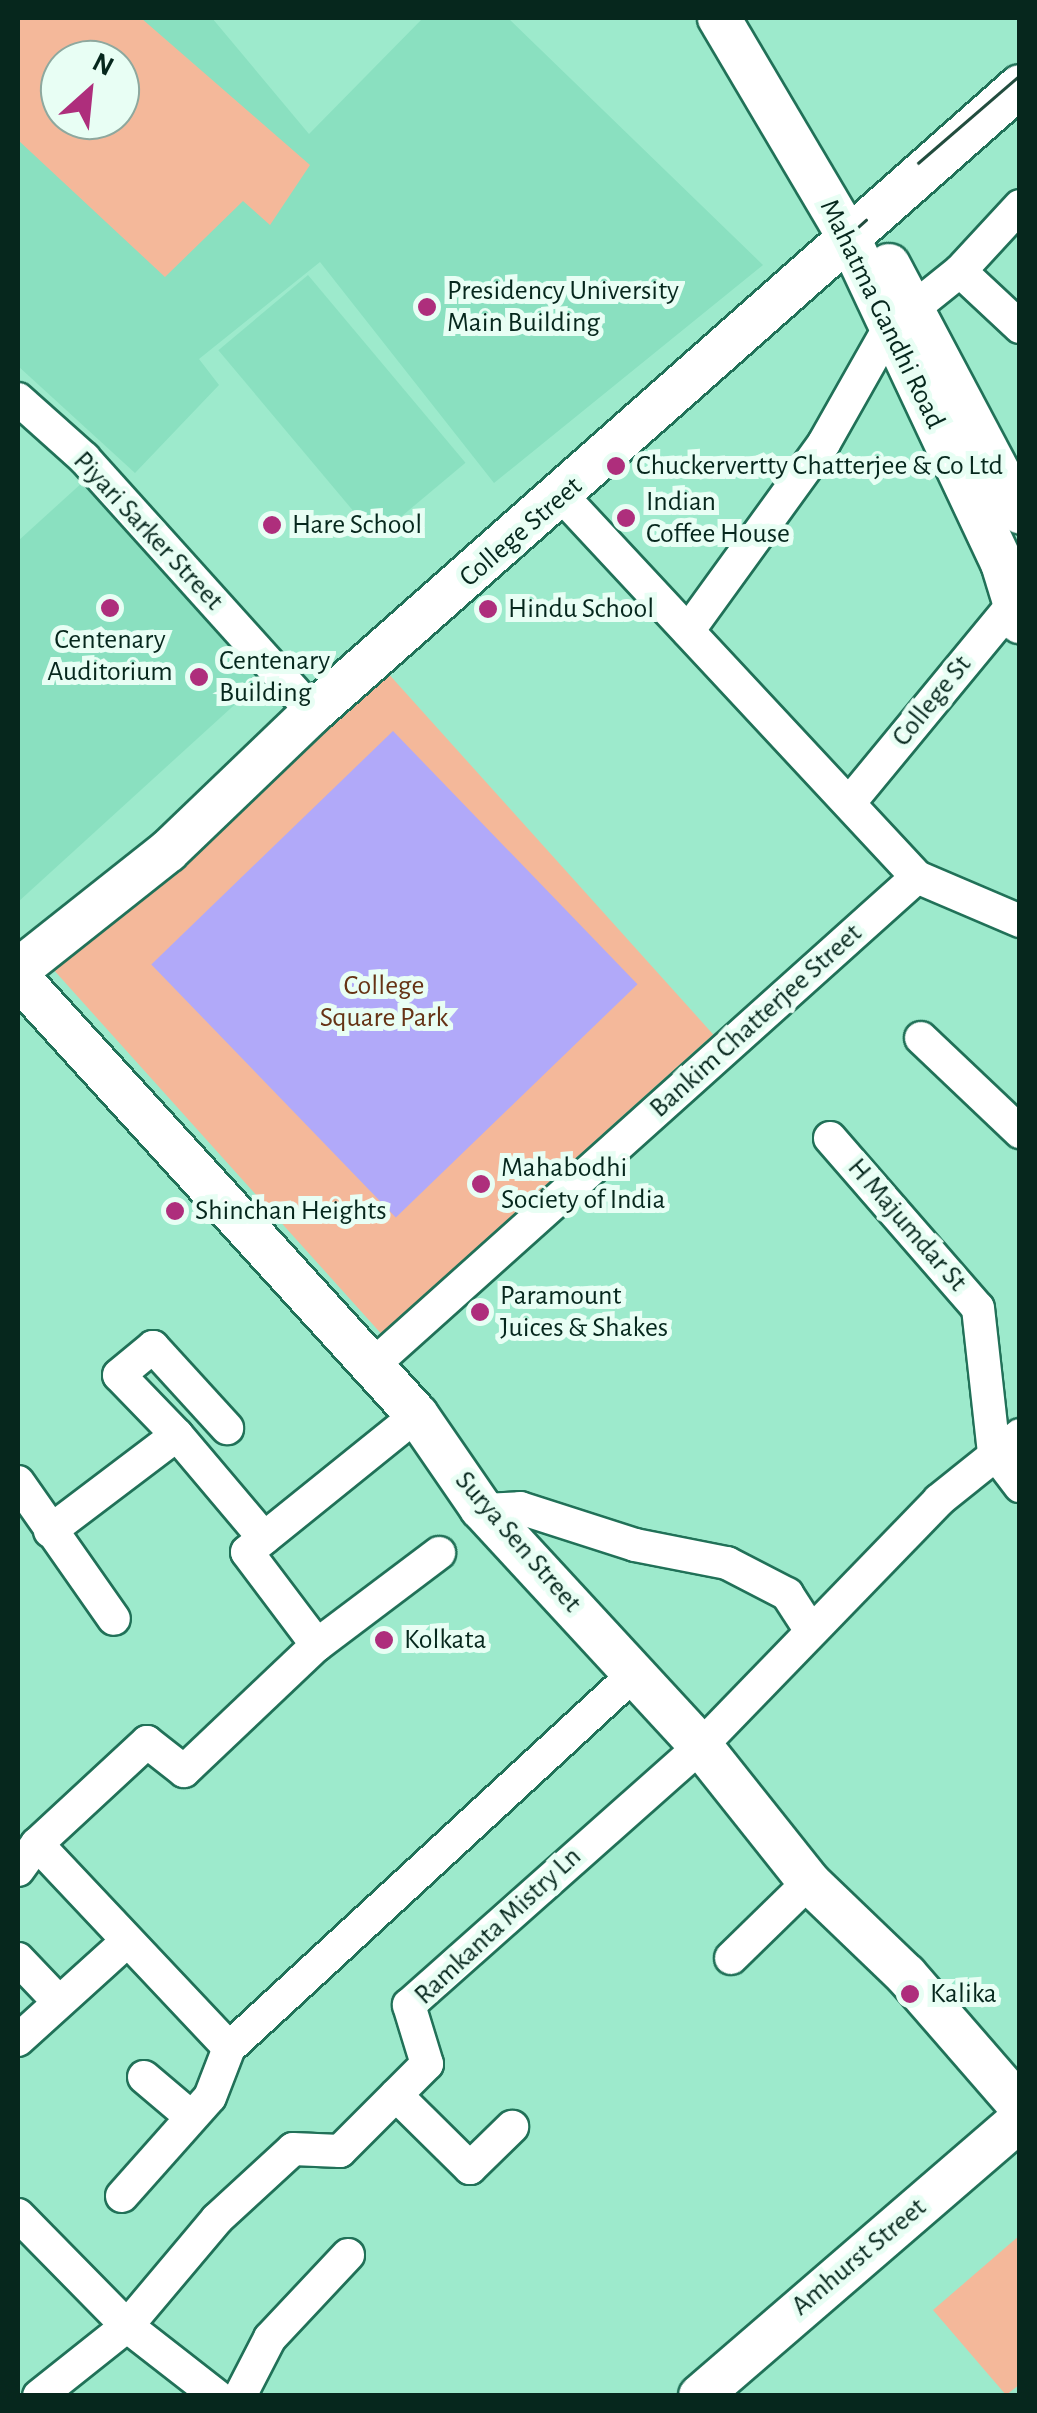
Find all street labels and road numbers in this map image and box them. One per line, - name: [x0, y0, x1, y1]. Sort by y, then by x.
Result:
- street label: Mahatma Gandhi Road: [812, 194, 952, 434]
- street label: Piyari Sarker Street: [66, 445, 230, 617]
- street label: College Street: [453, 470, 589, 594]
- street label: College St: [885, 649, 979, 753]
- street label: Bankim Chatterjee Street: [643, 917, 869, 1125]
- street label: H Majumdar St: [840, 1152, 974, 1298]
- street label: Surya Sen Street: [448, 1464, 588, 1620]
- street label: Ramkanta Mistry Ln: [408, 1840, 588, 2012]
- street label: Amhurst Street: [785, 2191, 933, 2323]

